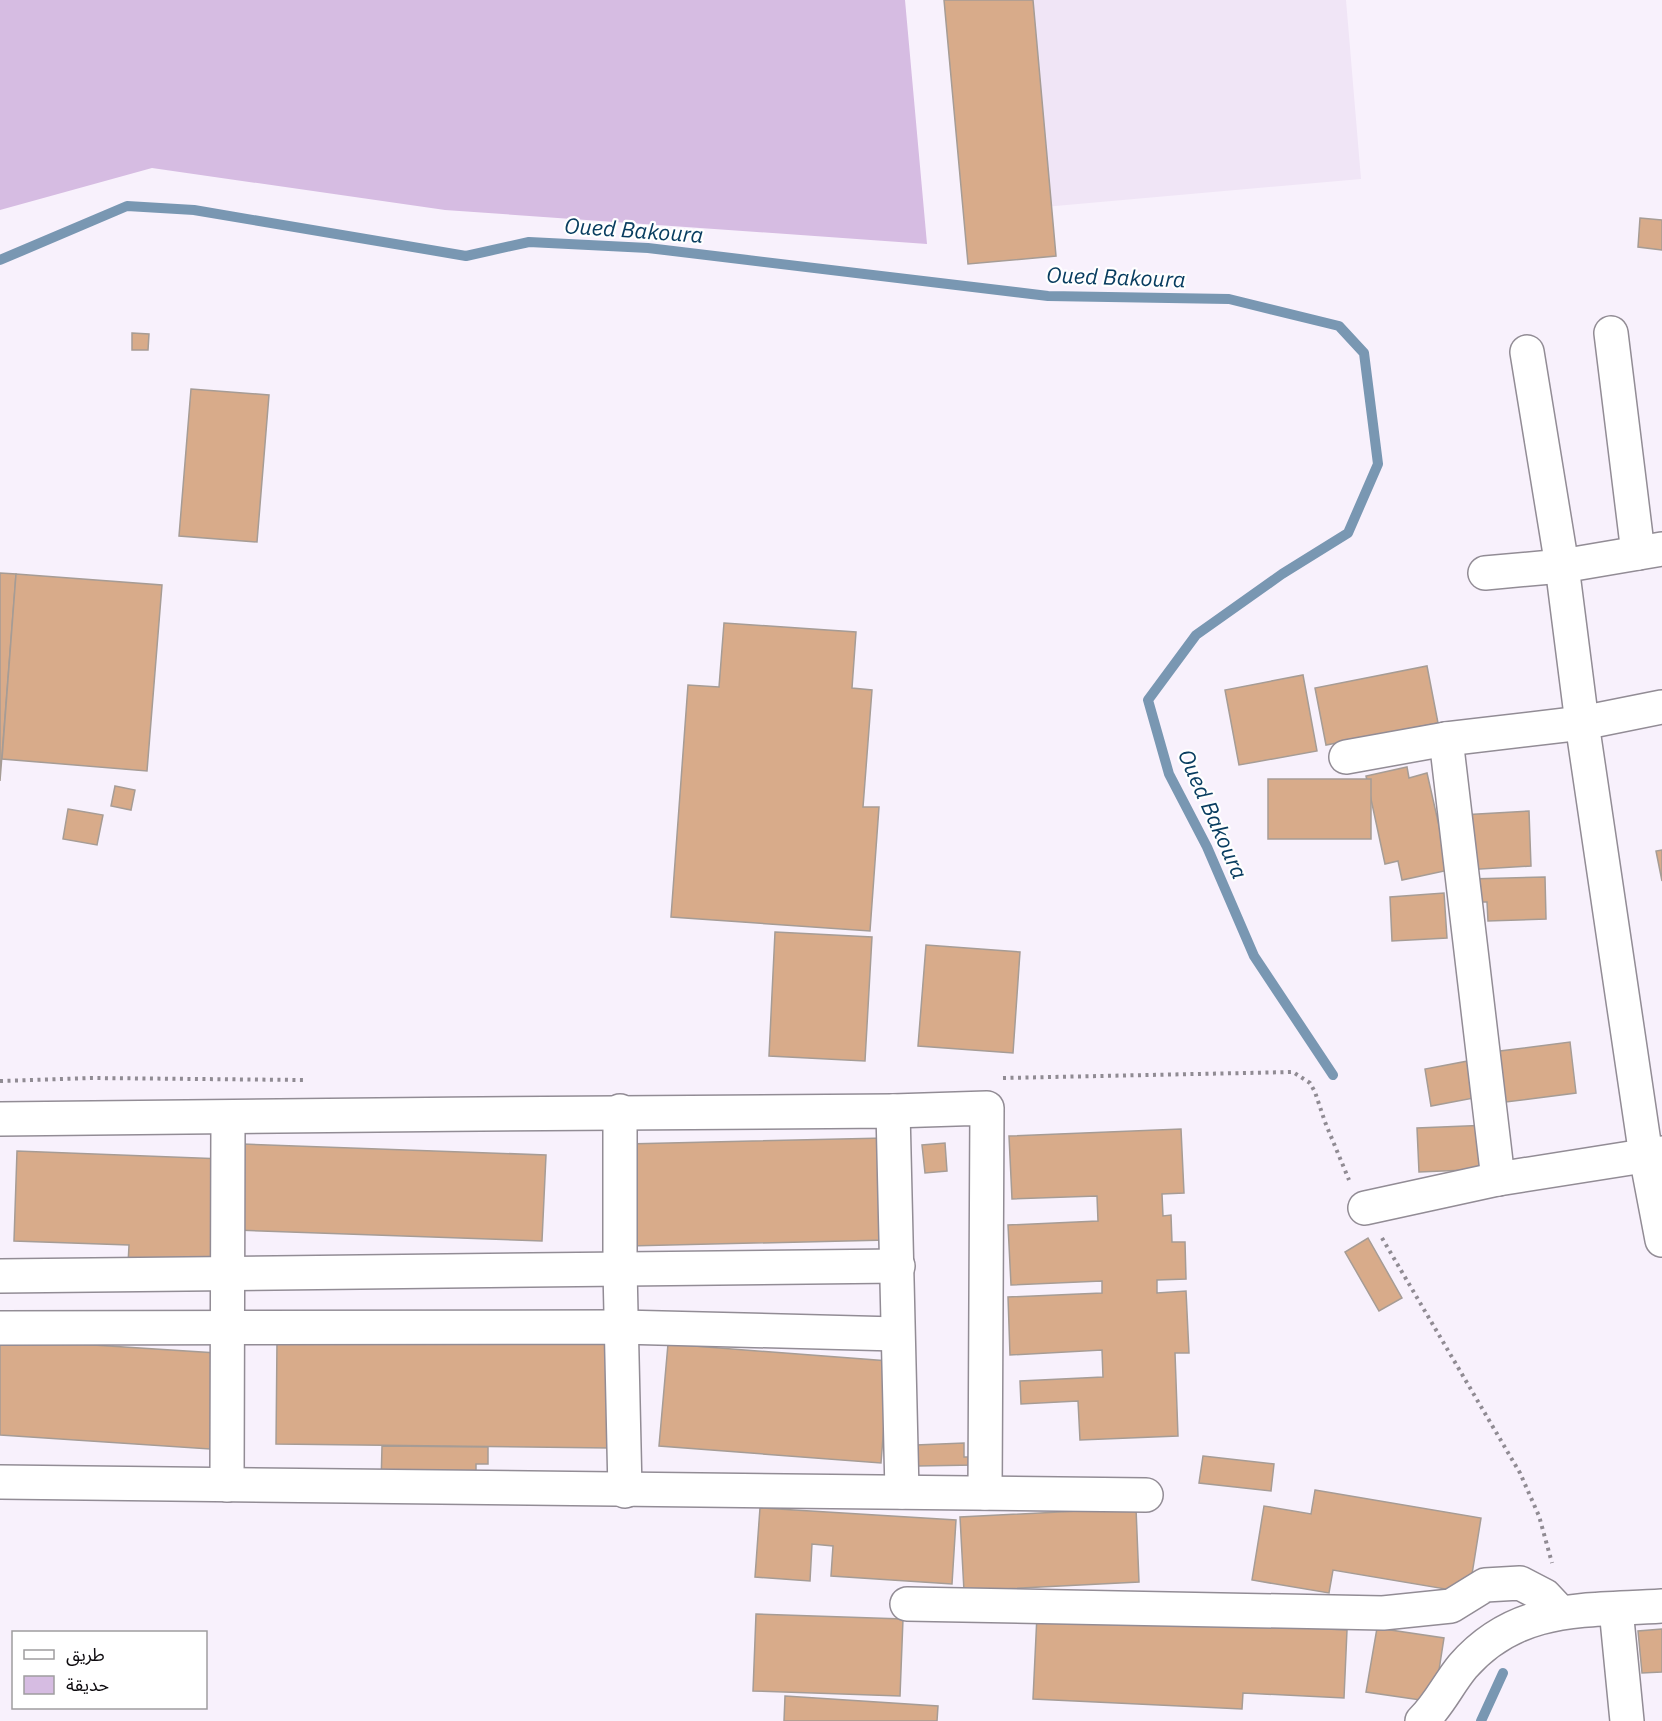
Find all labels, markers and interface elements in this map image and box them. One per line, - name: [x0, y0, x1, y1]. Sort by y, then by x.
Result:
- water label: Oued Bakoura: [564, 210, 704, 249]
- water label: Oued Bakoura: [1046, 260, 1186, 293]
- water label: Oued Bakoura: [1172, 744, 1255, 883]
- legend: [12, 1631, 207, 1709]
- text: طريق: [66, 1643, 105, 1666]
- text: حديقة: [66, 1673, 109, 1696]

